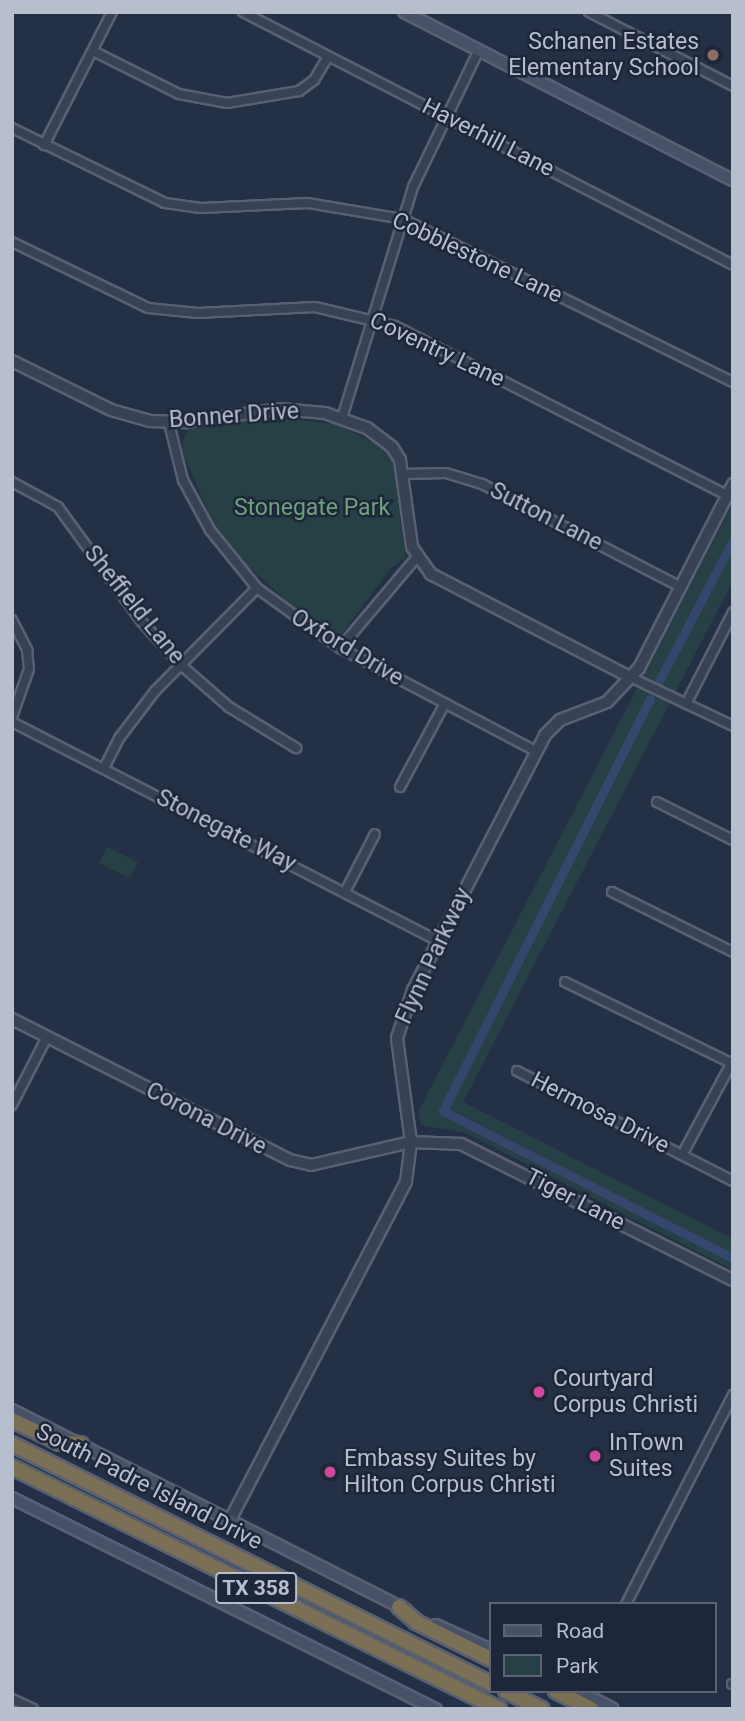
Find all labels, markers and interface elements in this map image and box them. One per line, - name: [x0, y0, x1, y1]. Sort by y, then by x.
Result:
- place label: Schanen Estates Elementary School: [508, 28, 699, 82]
- marker: Schanen Estates Elementary School: [705, 47, 721, 63]
- street label: Haverhill Lane: [417, 93, 559, 183]
- street label: Cobblestone Lane: [388, 207, 566, 309]
- street label: Coventry Lane: [365, 307, 509, 393]
- street label: Bonner Drive: [168, 398, 300, 434]
- street label: Sutton Lane: [485, 477, 607, 557]
- park label: Stonegate Park: [234, 494, 390, 522]
- street label: Sheffield Lane: [78, 540, 190, 670]
- street label: Oxford Drive: [286, 604, 408, 692]
- street label: Stonegate Way: [152, 784, 300, 878]
- street label: Flynn Parkway: [390, 883, 478, 1029]
- street label: Hermosa Drive: [526, 1066, 674, 1160]
- street label: Corona Drive: [141, 1077, 271, 1161]
- street label: Tiger Lane: [521, 1163, 629, 1237]
- place label: Courtyard Corpus Christi: [553, 1365, 698, 1419]
- marker: Courtyard Corpus Christi: [531, 1384, 547, 1400]
- street label: South Padre Island Drive: [31, 1418, 267, 1556]
- place label: InTown Suites: [609, 1429, 684, 1483]
- place label: Embassy Suites by Hilton Corpus Christi: [344, 1445, 555, 1499]
- marker: InTown Suites: [587, 1448, 603, 1464]
- marker: Embassy Suites by Hilton Corpus Christi: [322, 1464, 338, 1480]
- road number: TX 358: [214, 1570, 298, 1606]
- legend: [490, 1602, 717, 1693]
- text: Road: [556, 1619, 604, 1643]
- text: Park: [556, 1654, 598, 1678]

